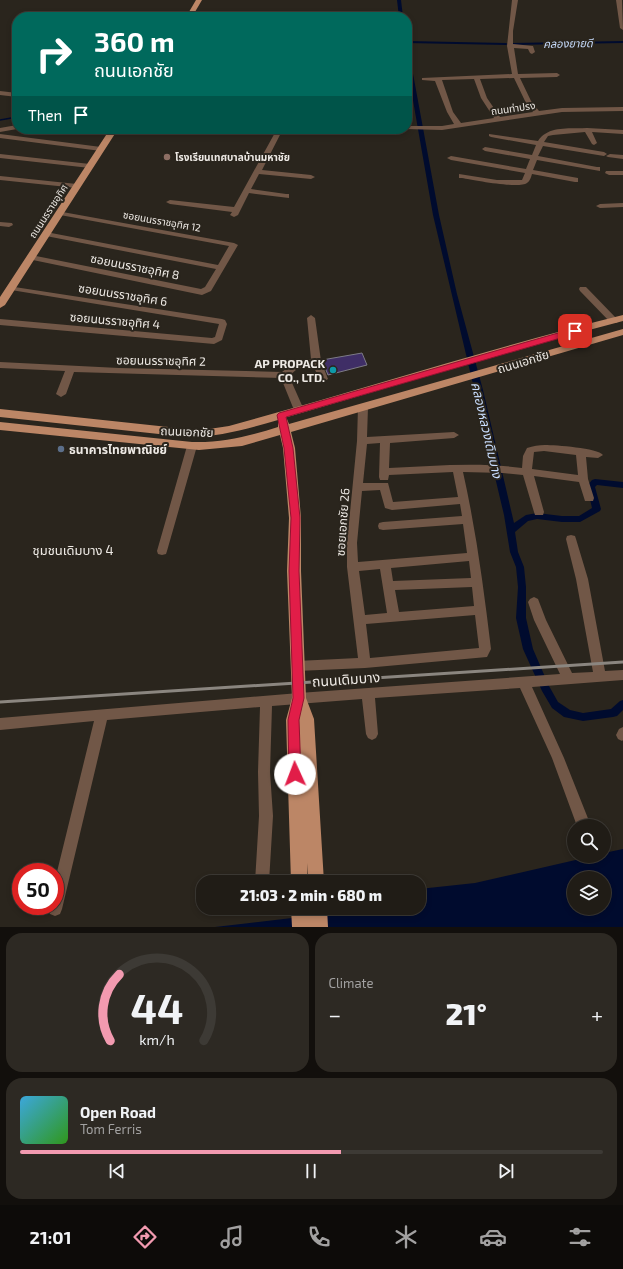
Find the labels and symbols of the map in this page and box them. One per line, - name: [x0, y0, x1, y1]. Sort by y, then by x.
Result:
- water label: คลองยายดี: [543, 36, 595, 50]
- street label: ถนนท่าปรง: [490, 99, 536, 117]
- place label: โรงเรียนเทศบาลบ้านมหาชัย: [175, 151, 290, 163]
- marker: โรงเรียนเทศบาลบ้านมหาชัย: [162, 152, 172, 162]
- street label: ถนนนรราชอุทิศ: [26, 182, 71, 241]
- street label: ซอยนนรราชอุทิศ 12: [122, 208, 202, 235]
- street label: ซอยนนรราชอุทิศ 8: [89, 251, 181, 282]
- street label: ซอยนนรราชอุทิศ 6: [77, 280, 169, 309]
- street label: ซอยนนรราชอุทิศ 4: [69, 309, 161, 332]
- pin: [558, 314, 592, 348]
- street label: ถนนเอกชัย: [496, 347, 550, 375]
- street label: ซอยนนรราชอุทิศ 2: [116, 352, 206, 369]
- place label: AP PROPACK CO., LTD.: [255, 356, 325, 384]
- marker: AP PROPACK CO., LTD.: [328, 365, 338, 375]
- water label: คลองหลวงเดิมบาง: [468, 380, 506, 481]
- street label: ถนนเอกชัย: [160, 423, 214, 439]
- place label: ธนาคารไทยพาณิชย์: [69, 442, 167, 456]
- marker: ธนาคารไทยพาณิชย์: [56, 444, 66, 454]
- street label: ซอยเอกชัย 26: [333, 487, 351, 557]
- district label: ชุมชนเดิมบาง 4: [33, 542, 113, 558]
- street label: ถนนเดิมบาง: [311, 668, 381, 690]
- position arrow: [274, 753, 316, 795]
- speed limit sign: 50: [12, 863, 64, 915]

